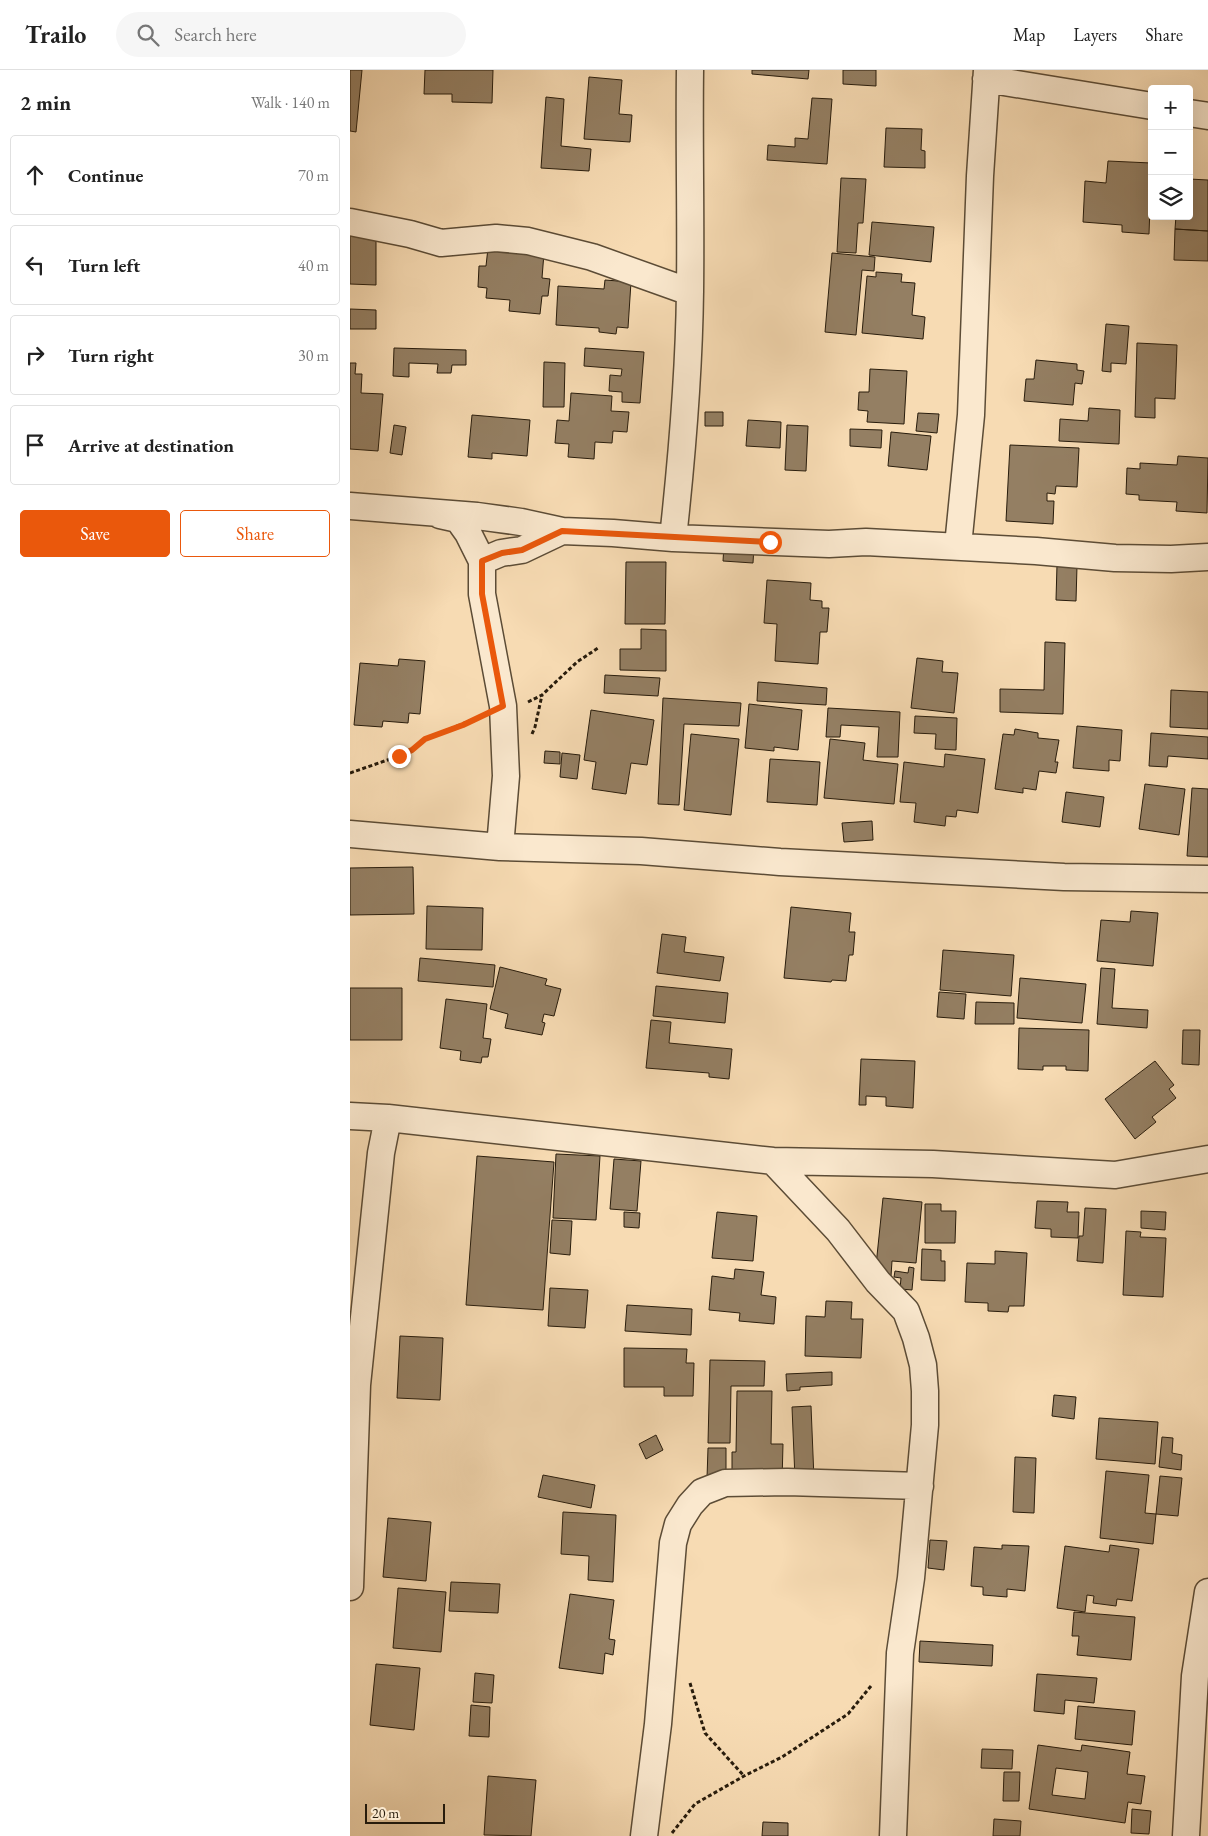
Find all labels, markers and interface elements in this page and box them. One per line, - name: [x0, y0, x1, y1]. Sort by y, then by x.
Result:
- search box: [116, 12, 466, 57]
- text: Trailo: [25, 19, 86, 50]
- icon: search: [134, 21, 162, 49]
- text: Search here: [174, 22, 257, 47]
- text: Map: [1013, 23, 1045, 46]
- text: Layers: [1073, 23, 1117, 46]
- text: Share: [1145, 23, 1183, 46]
- map controls: [1148, 85, 1193, 220]
- button: +: [1148, 85, 1193, 130]
- text: 2 min: [20, 89, 71, 116]
- text: Walk · 140 m: [251, 92, 330, 113]
- button: −: [1148, 130, 1193, 175]
- icon: ahead: [21, 161, 49, 189]
- text: Continue: [68, 163, 143, 188]
- text: 70 m: [298, 165, 329, 186]
- button: layers: [1148, 175, 1193, 220]
- icon: left: [21, 251, 49, 279]
- text: Turn left: [68, 253, 140, 278]
- text: 40 m: [298, 255, 329, 276]
- icon: right: [21, 341, 49, 369]
- text: Turn right: [68, 343, 154, 368]
- text: 30 m: [298, 345, 329, 366]
- icon: arrive: [21, 431, 49, 459]
- text: Arrive at destination: [68, 433, 234, 458]
- button: Save: [20, 510, 170, 557]
- button: Share: [180, 510, 330, 557]
- route start: [759, 531, 782, 554]
- route end: [388, 745, 411, 768]
- scale bar: [365, 1801, 445, 1824]
- text: 20 m: [372, 1804, 399, 1822]

